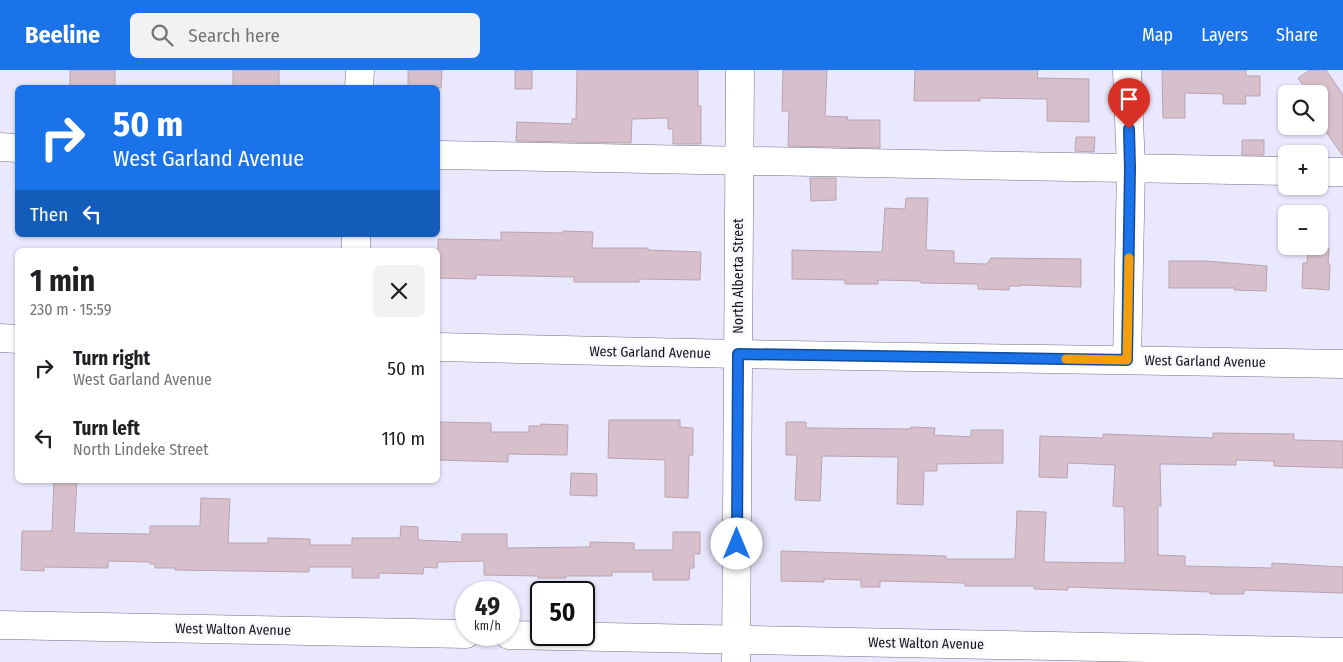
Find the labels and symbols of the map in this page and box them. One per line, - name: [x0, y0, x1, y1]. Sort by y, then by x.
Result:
- pin: [1108, 78, 1150, 129]
- street label: North Alberta Street: [730, 218, 747, 334]
- street label: West Garland Avenue: [589, 343, 711, 362]
- street label: West Garland Avenue: [1144, 352, 1266, 371]
- position arrow: [710, 517, 762, 569]
- speed limit sign: 50: [530, 581, 595, 646]
- street label: West Walton Avenue: [175, 620, 291, 639]
- street label: West Walton Avenue: [868, 634, 984, 653]

